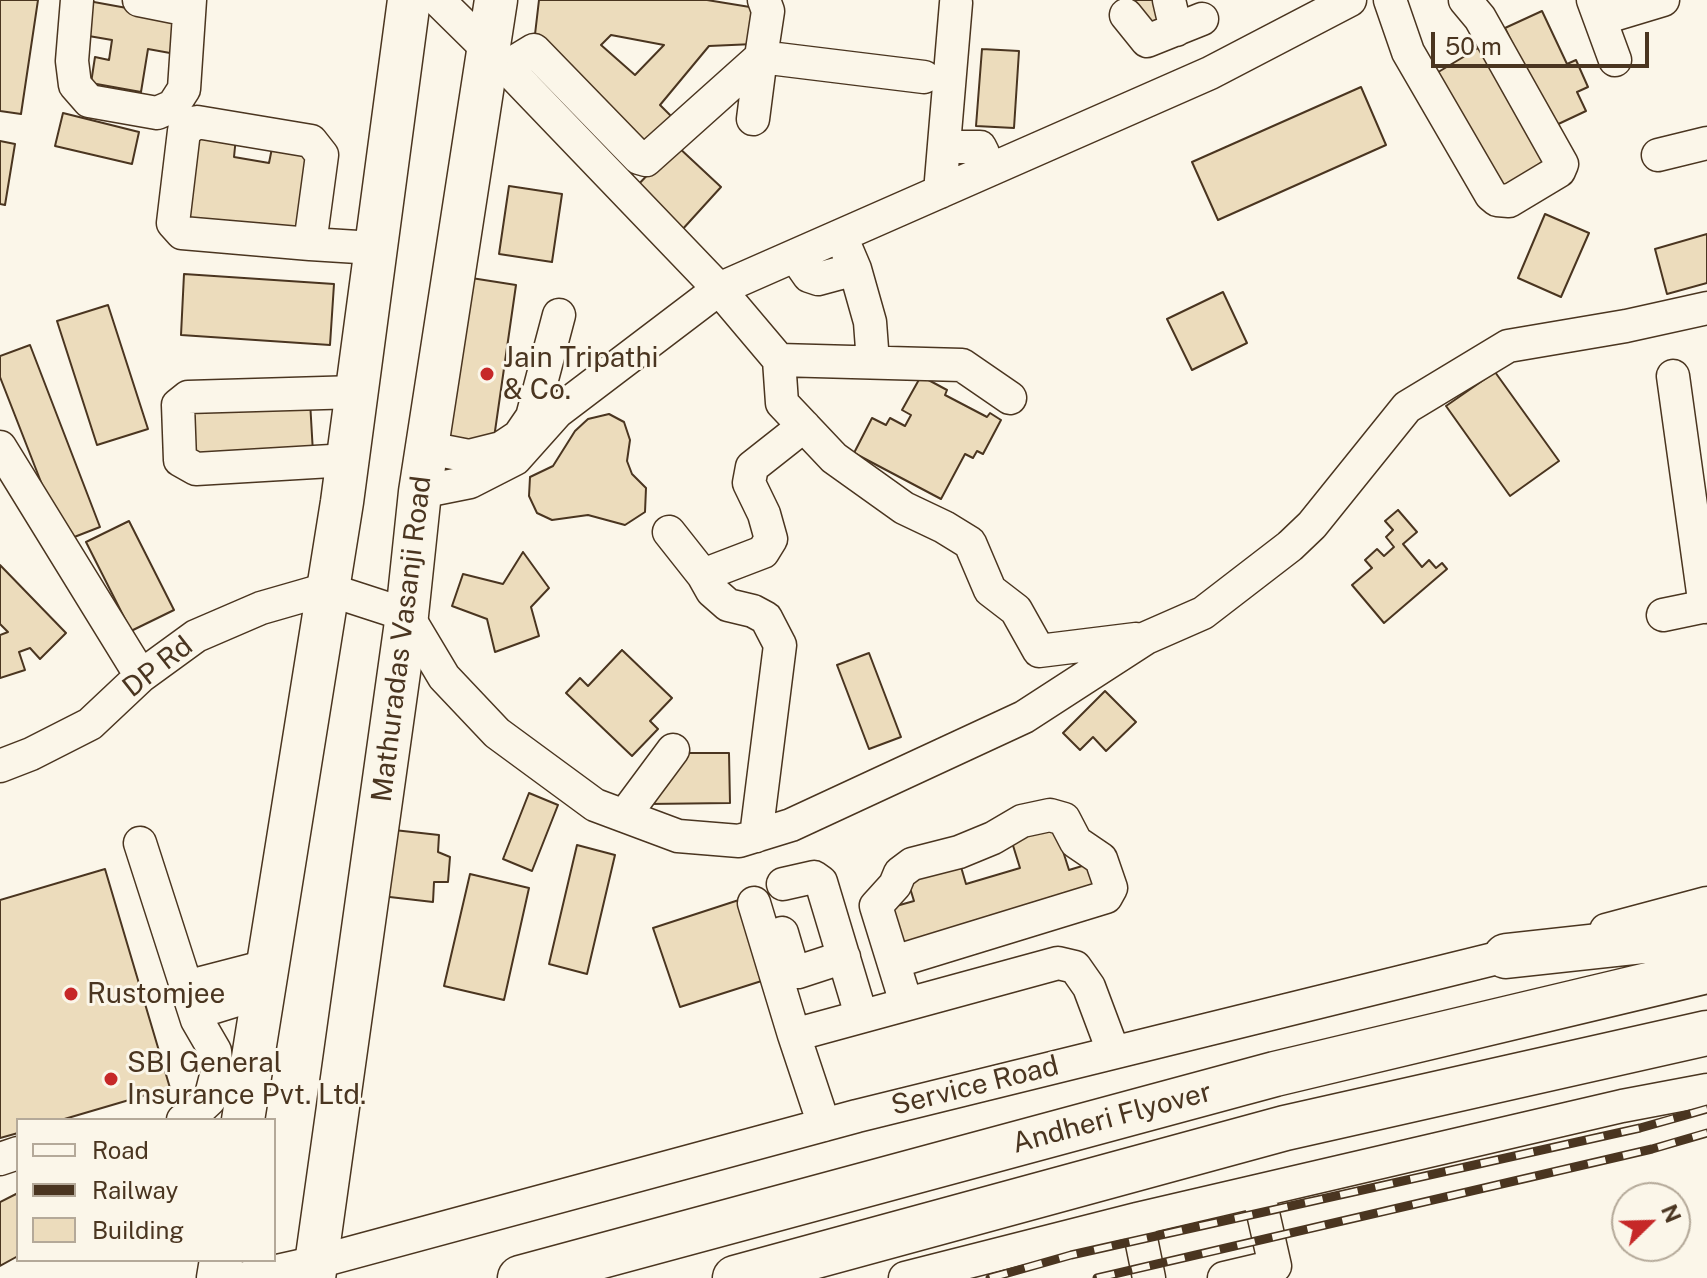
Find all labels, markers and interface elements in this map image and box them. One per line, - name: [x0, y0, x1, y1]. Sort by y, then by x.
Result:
- scale bar: [1435, 16, 1653, 66]
- text: 50 m: [1445, 32, 1502, 60]
- place label: Jain Tripathi & Co.: [503, 341, 659, 407]
- marker: Jain Tripathi & Co.: [478, 365, 496, 383]
- street label: Mathuradas Vasanji Road: [365, 474, 439, 804]
- street label: DP Rd: [116, 629, 200, 705]
- place label: Rustomjee: [87, 977, 225, 1011]
- marker: Rustomjee: [62, 985, 80, 1003]
- place label: SBI General Insurance Pvt. Ltd.: [127, 1046, 366, 1112]
- street label: Service Road: [888, 1049, 1062, 1123]
- marker: SBI General Insurance Pvt. Ltd.: [102, 1070, 120, 1088]
- street label: Andheri Flyover: [1009, 1075, 1215, 1161]
- legend: [16, 1118, 276, 1262]
- text: Road: [92, 1136, 149, 1164]
- text: Railway: [92, 1176, 178, 1204]
- north arrow: [1611, 1182, 1691, 1262]
- text: N: [1656, 1200, 1687, 1226]
- text: Building: [92, 1216, 184, 1244]

